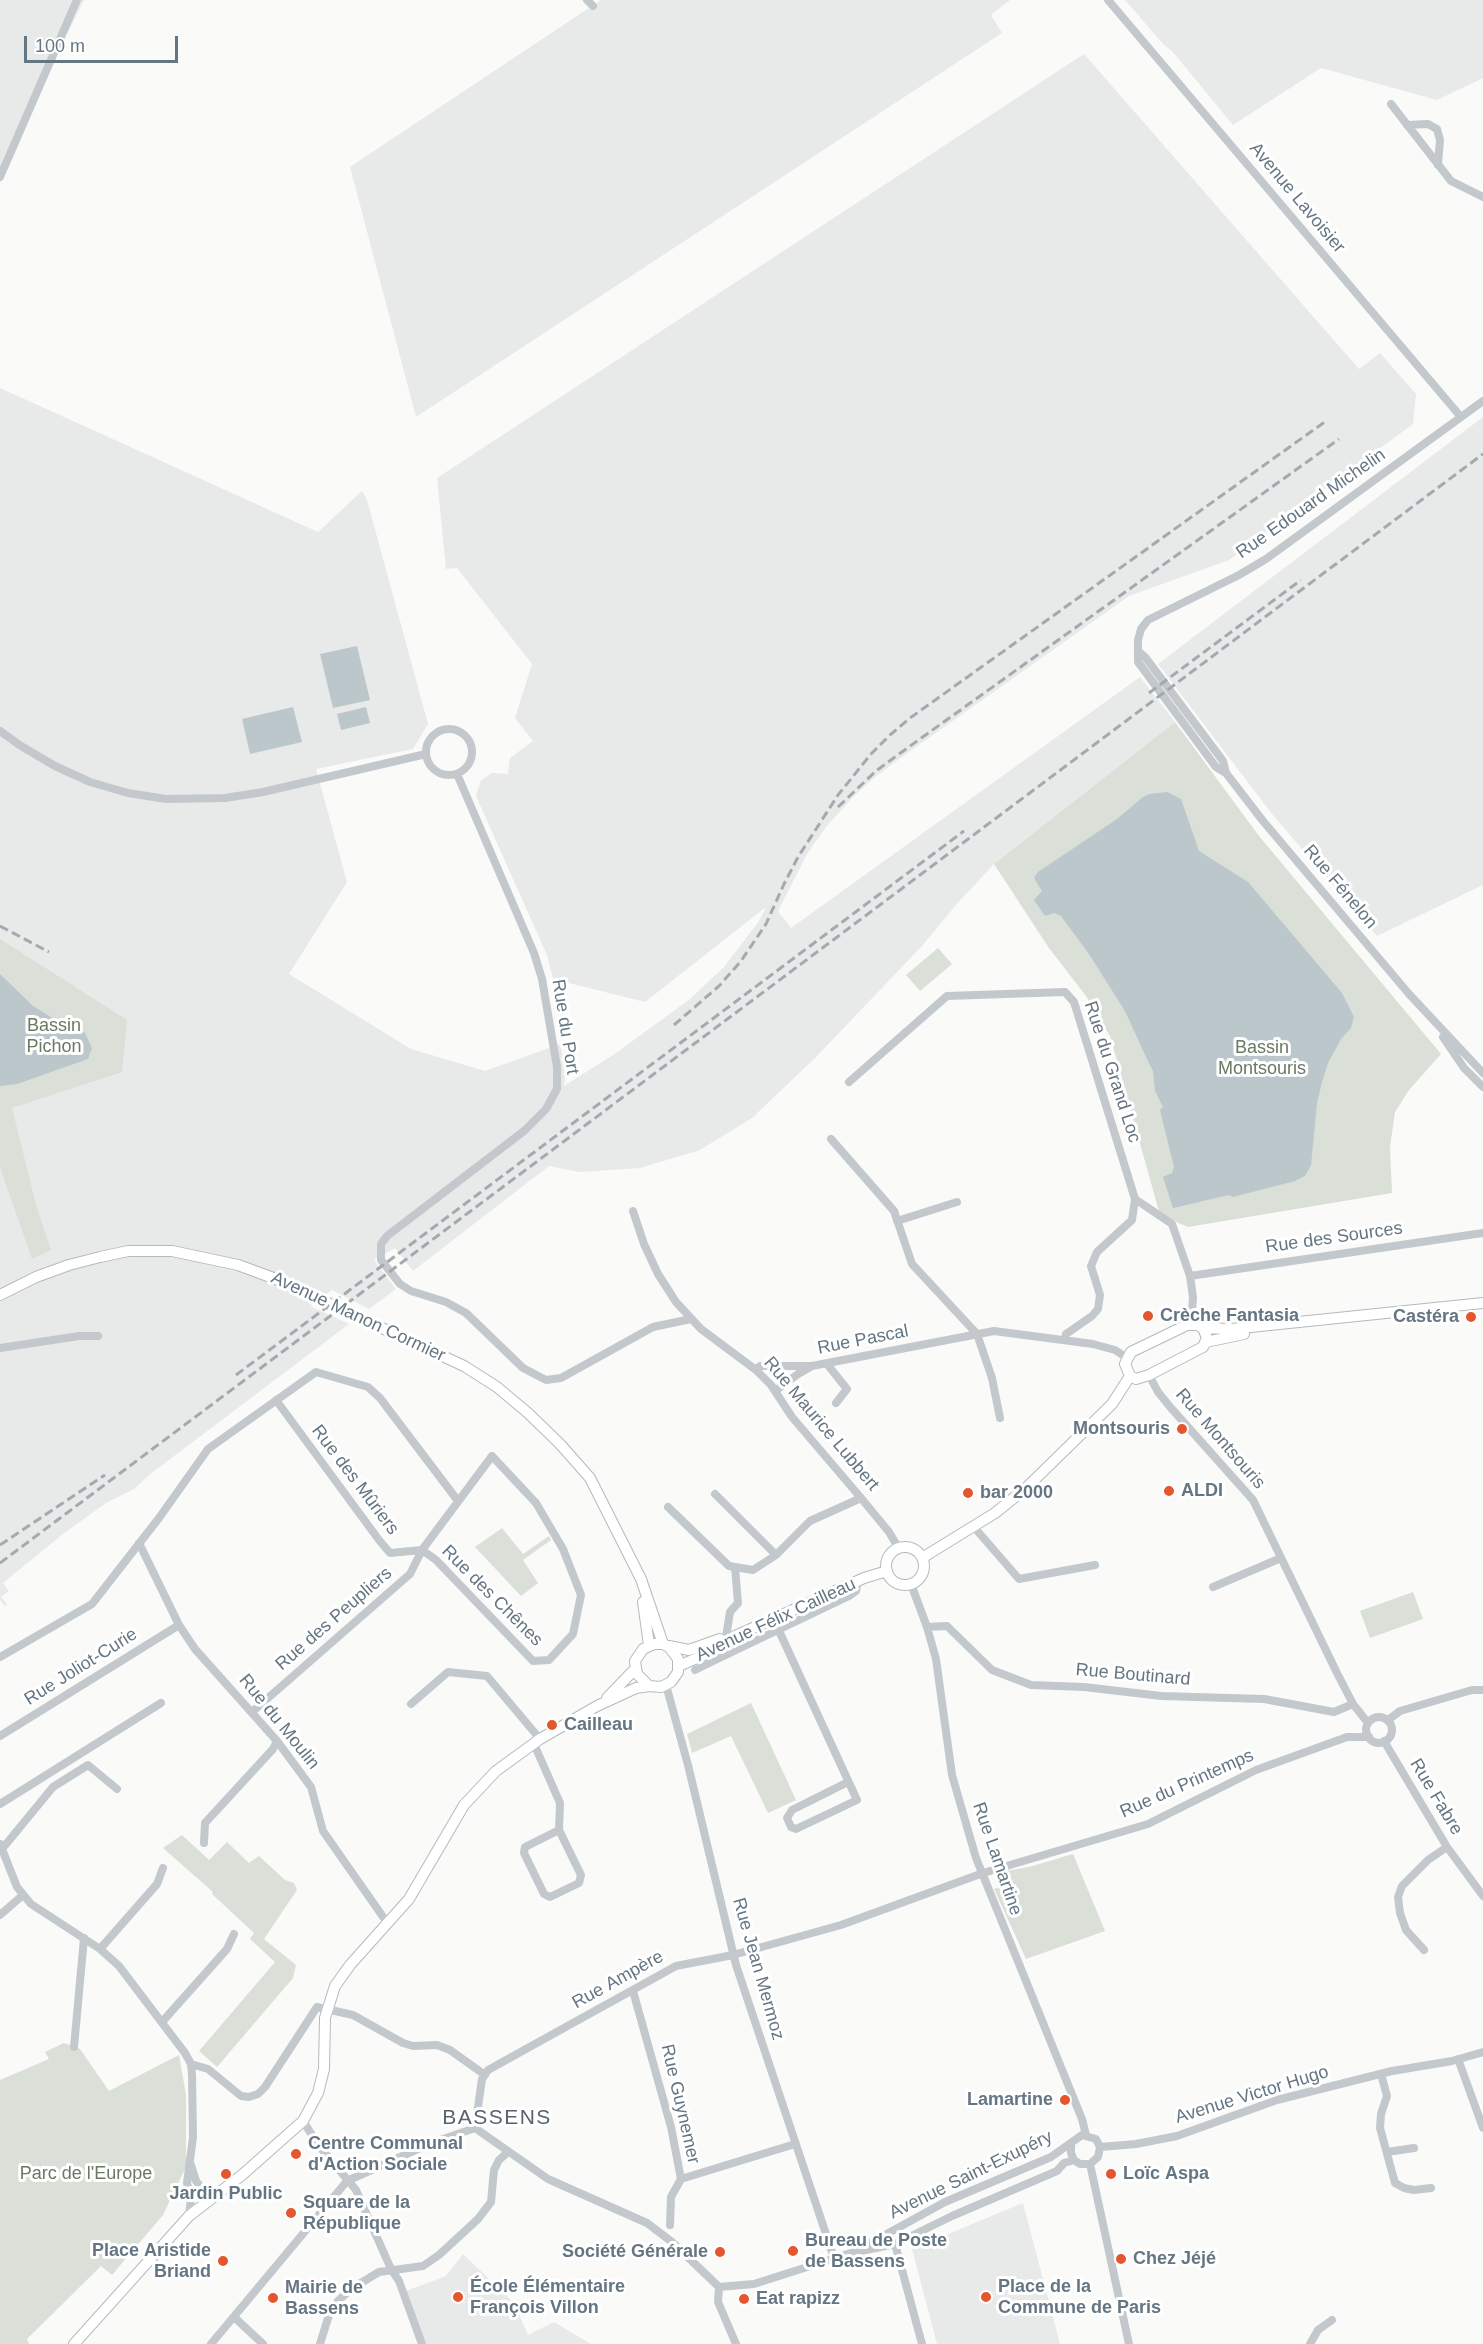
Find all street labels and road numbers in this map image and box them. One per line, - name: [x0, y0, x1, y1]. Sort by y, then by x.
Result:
- street label: Avenue Lavoisier: [1244, 138, 1350, 258]
- street label: Rue Edouard Michelin: [1232, 444, 1390, 564]
- street label: Rue Fénelon: [1299, 841, 1381, 933]
- street label: Rue du Port: [547, 978, 583, 1076]
- street label: Rue du Grand Loc: [1079, 999, 1145, 1145]
- street label: Rue des Sources: [1264, 1218, 1404, 1258]
- street label: Avenue Manon Cormier: [267, 1267, 449, 1367]
- street label: Rue Pascal: [816, 1321, 910, 1359]
- street label: Rue Maurice Lubbert: [759, 1353, 883, 1495]
- street label: Rue Montsouris: [1171, 1384, 1269, 1494]
- street label: Rue des Mûriers: [307, 1421, 403, 1539]
- street label: Rue des Chênes: [437, 1541, 547, 1651]
- street label: Rue des Peupliers: [271, 1563, 397, 1675]
- street label: Avenue Félix Cailleau: [693, 1573, 859, 1667]
- street label: Rue Joliot-Curie: [21, 1624, 141, 1710]
- street label: Rue Boutinard: [1075, 1659, 1191, 1691]
- street label: Rue du Moulin: [234, 1670, 324, 1774]
- street label: Rue du Printemps: [1117, 1745, 1257, 1823]
- street label: Rue Fabre: [1405, 1755, 1467, 1839]
- street label: Rue Lamartine: [968, 1800, 1026, 1918]
- street label: Rue Jean Mermoz: [727, 1895, 789, 2043]
- street label: Rue Ampère: [569, 1946, 667, 2014]
- street label: Rue Guynemer: [656, 2042, 704, 2166]
- street label: Avenue Victor Hugo: [1173, 2061, 1331, 2129]
- street label: Avenue Saint-Exupéry: [886, 2126, 1056, 2224]

